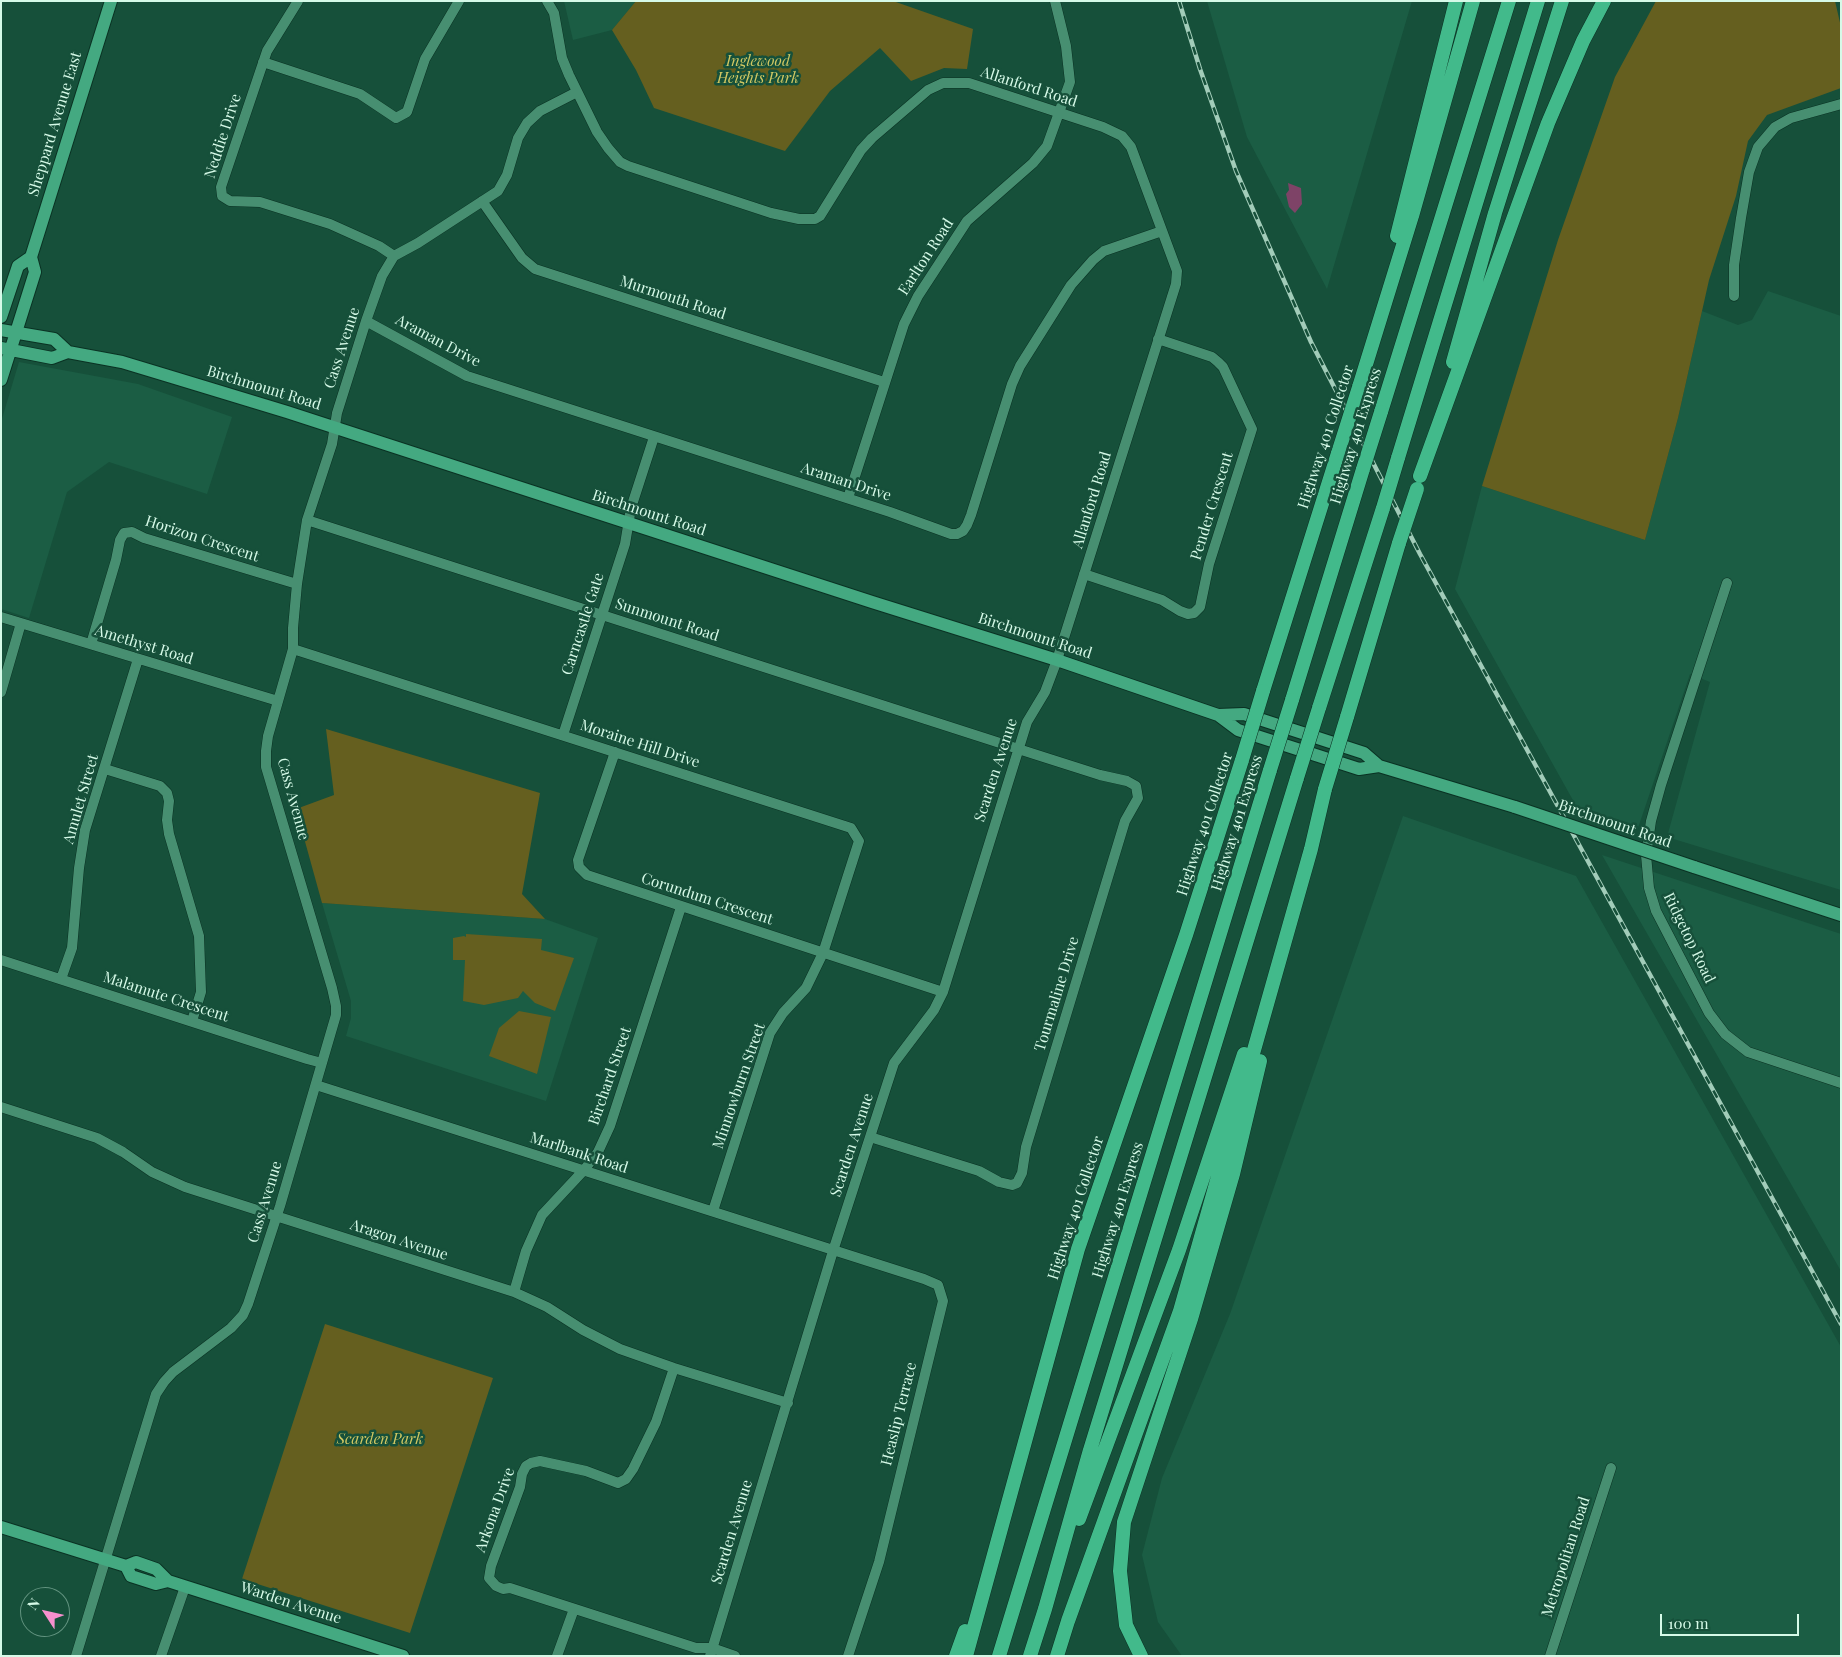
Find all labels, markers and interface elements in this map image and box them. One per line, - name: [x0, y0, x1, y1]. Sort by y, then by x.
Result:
- street label: Sheppard Avenue East: [24, 50, 86, 198]
- park label: Inglewood Heights Park: [717, 52, 799, 87]
- street label: Allanford Road: [978, 63, 1080, 111]
- street label: Neddie Drive: [201, 91, 245, 181]
- street label: Earlton Road: [895, 215, 957, 299]
- street label: Murmouth Road: [618, 272, 728, 324]
- street label: Cass Avenue: [320, 305, 364, 391]
- street label: Araman Drive: [392, 311, 484, 371]
- street label: Birchmount Road: [205, 362, 323, 414]
- street label: Highway 401 Collector: [1294, 363, 1358, 511]
- street label: Highway 401 Express: [1327, 366, 1385, 506]
- street label: Allanford Road: [1069, 449, 1115, 551]
- street label: Pender Crescent: [1187, 450, 1237, 562]
- street label: Araman Drive: [799, 459, 893, 505]
- street label: Birchmount Road: [590, 486, 708, 540]
- street label: Horizon Crescent: [143, 512, 261, 566]
- street label: Carncastle Gate: [558, 571, 608, 677]
- street label: Sunmount Road: [613, 595, 721, 645]
- street label: Birchmount Road: [976, 609, 1094, 663]
- street label: Amethyst Road: [93, 622, 195, 668]
- street label: Moraine Hill Drive: [578, 716, 702, 772]
- street label: Scarden Avenue: [971, 716, 1021, 824]
- street label: Highway 401 Collector: [1173, 750, 1237, 898]
- street label: Amulet Street: [60, 752, 102, 846]
- street label: Highway 401 Express: [1208, 753, 1266, 893]
- street label: Cass Avenue: [273, 756, 313, 842]
- street label: Birchmount Road: [1556, 796, 1674, 852]
- street label: Corundum Crescent: [639, 869, 775, 929]
- street label: Ridgetop Road: [1659, 890, 1719, 986]
- street label: Tourmaline Drive: [1031, 935, 1083, 1053]
- street label: Malamute Crescent: [101, 968, 231, 1026]
- street label: Minnowburn Street: [709, 1021, 769, 1151]
- street label: Birchard Street: [585, 1025, 635, 1127]
- street label: Scarden Avenue: [827, 1091, 877, 1199]
- street label: Marlbank Road: [528, 1129, 630, 1177]
- street label: Highway 401 Collector: [1044, 1134, 1108, 1282]
- street label: Highway 401 Express: [1089, 1140, 1147, 1280]
- street label: Cass Avenue: [244, 1159, 286, 1245]
- street label: Aragon Avenue: [348, 1216, 450, 1264]
- street label: Heaslip Terrace: [877, 1360, 921, 1468]
- park label: Scarden Park: [337, 1430, 423, 1448]
- street label: Arkona Drive: [471, 1465, 519, 1555]
- street label: Scarden Avenue: [708, 1478, 756, 1586]
- street label: Metropolitan Road: [1538, 1495, 1594, 1619]
- street label: Warden Avenue: [238, 1578, 344, 1628]
- north arrow: [20, 1587, 70, 1637]
- text: N: [22, 1594, 44, 1613]
- scale bar: [1662, 1604, 1801, 1636]
- text: 100 m: [1668, 1613, 1709, 1633]

